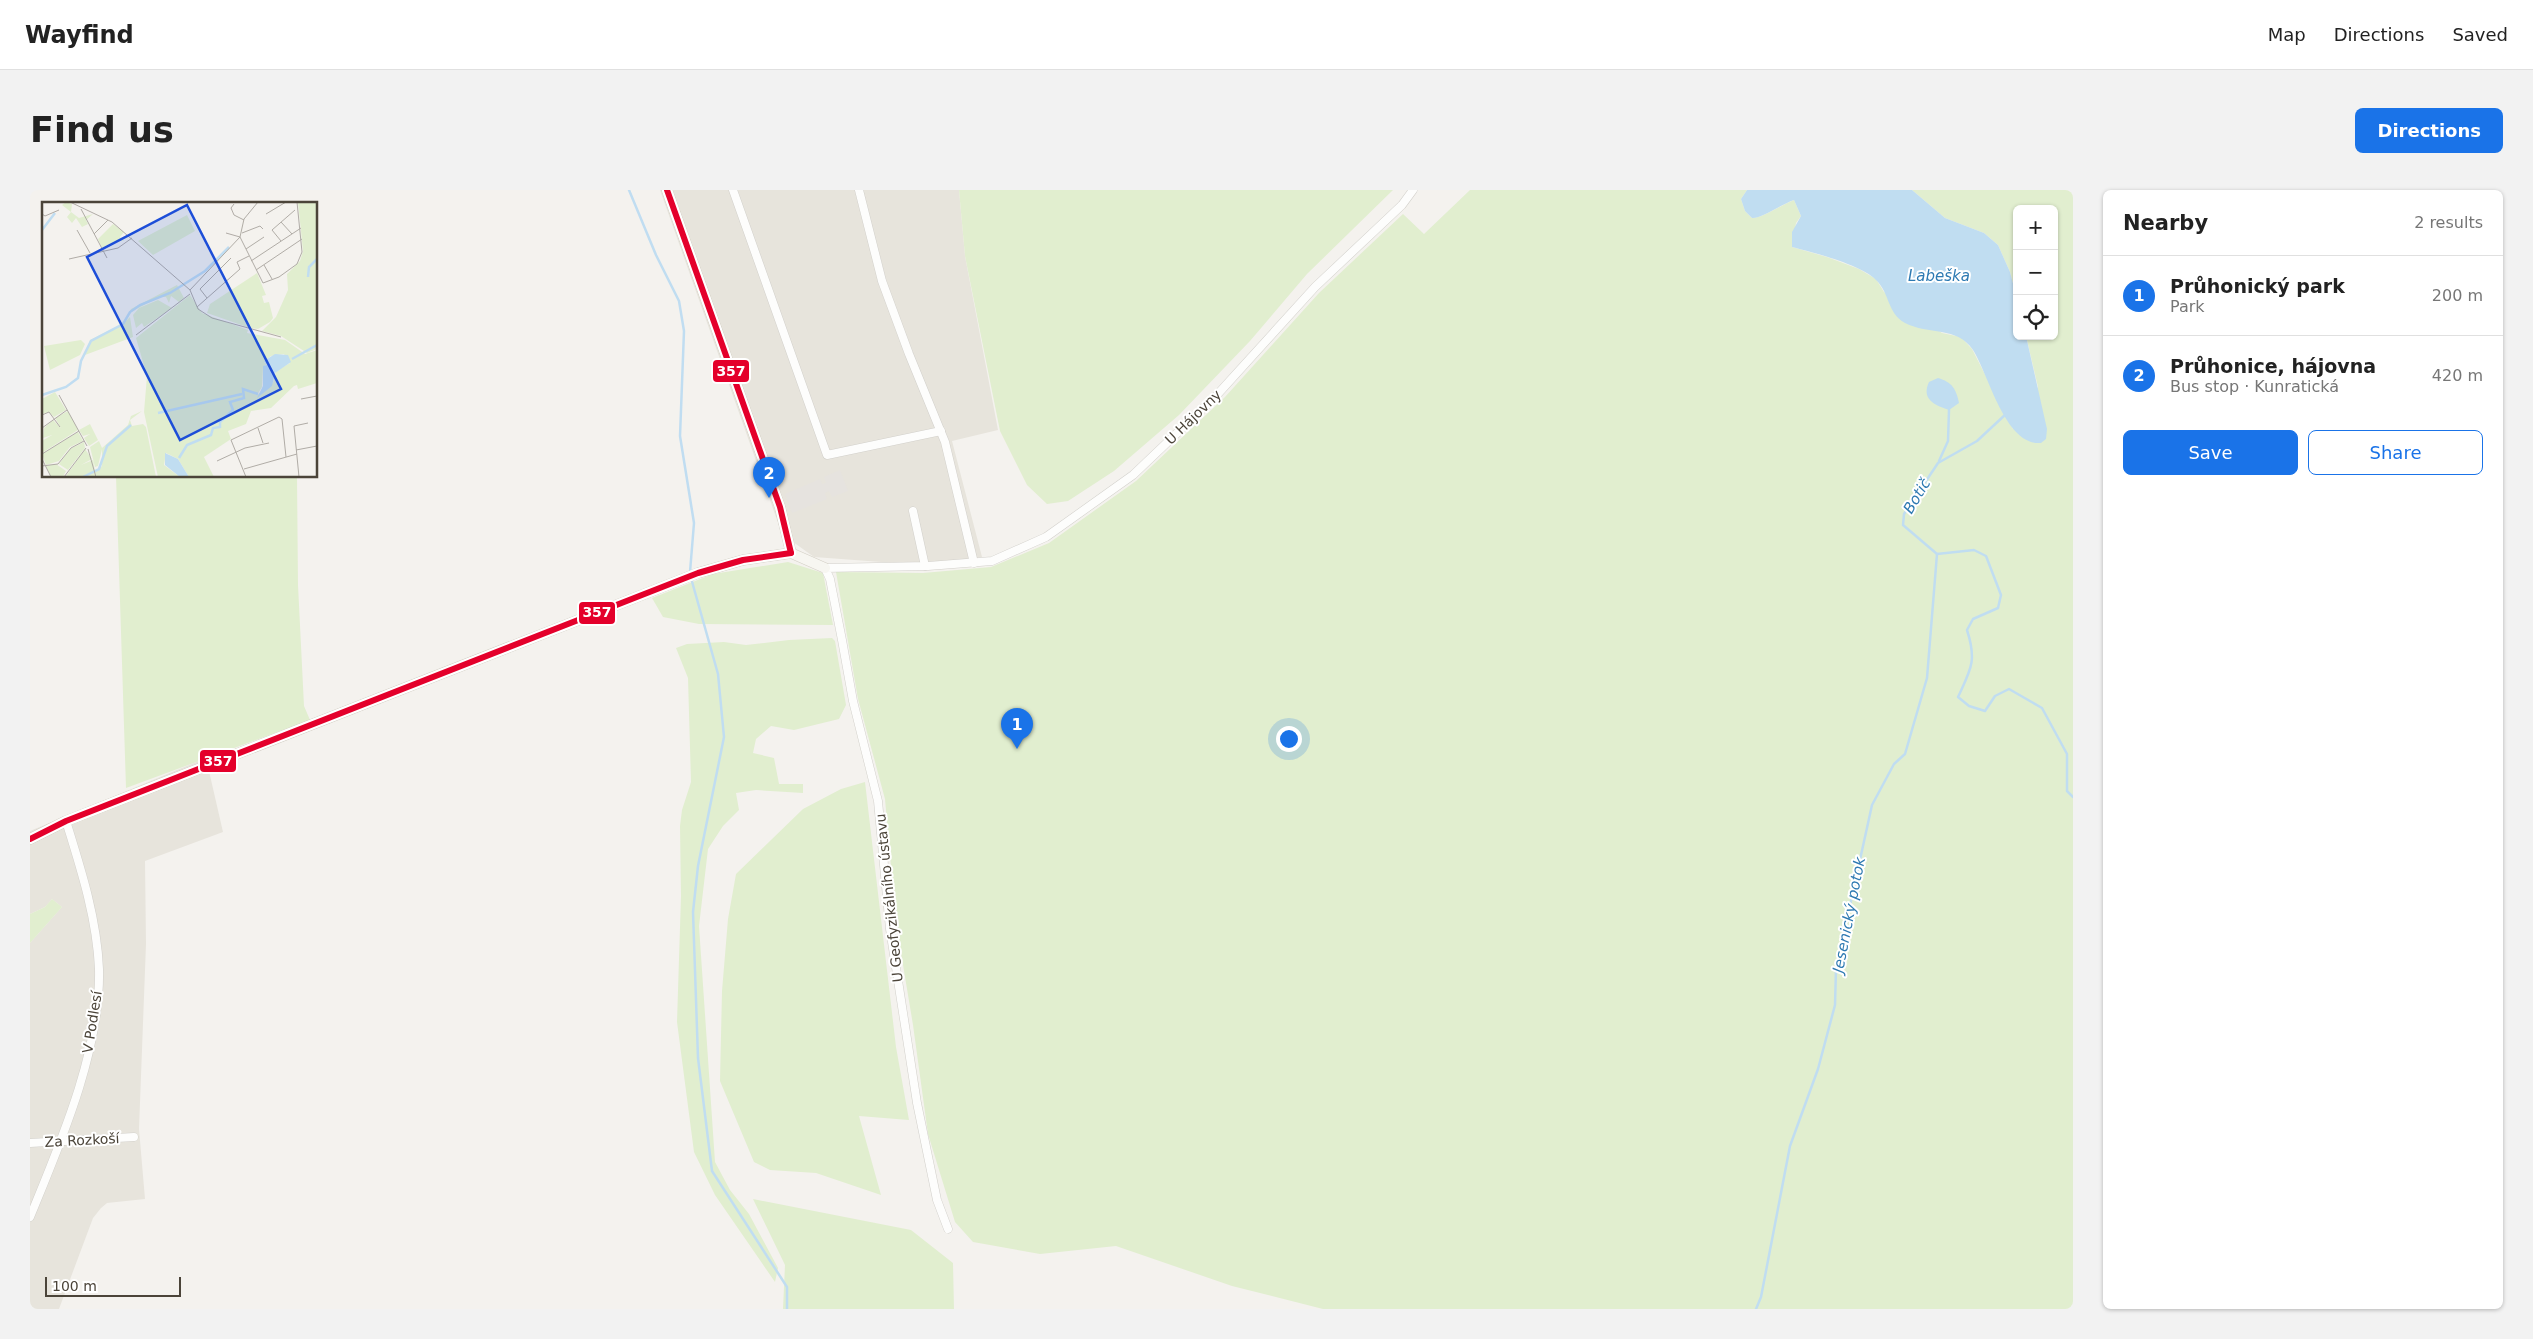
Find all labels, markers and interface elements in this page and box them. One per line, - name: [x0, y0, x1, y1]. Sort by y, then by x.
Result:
- text: Wayfind: [25, 21, 134, 49]
- text: Map: [2268, 24, 2306, 45]
- text: Directions: [2334, 24, 2424, 45]
- text: Saved: [2452, 24, 2508, 45]
- button: Directions: [2355, 108, 2503, 153]
- text: Find us: [30, 110, 174, 150]
- inset map: [42, 202, 318, 478]
- map controls: [2013, 205, 2058, 340]
- button: +: [2013, 205, 2058, 250]
- text: Nearby: [2123, 211, 2208, 235]
- text: 2 results: [2414, 213, 2483, 232]
- button: −: [2013, 250, 2058, 295]
- water label: Labeška: [1908, 267, 1970, 285]
- text: Průhonický park: [2170, 275, 2345, 297]
- text: 1: [2133, 286, 2145, 305]
- text: 200 m: [2432, 286, 2483, 305]
- button: locate: [2013, 295, 2058, 340]
- text: Park: [2170, 297, 2205, 316]
- text: Průhonice, hájovna: [2170, 355, 2376, 377]
- line badge: 357: [712, 359, 750, 383]
- text: 357: [716, 363, 746, 379]
- text: 2: [2133, 366, 2145, 385]
- text: 420 m: [2432, 366, 2483, 385]
- text: Bus stop · Kunratická: [2170, 377, 2339, 396]
- street label: U Hájovny: [1162, 386, 1224, 448]
- button: Save: [2123, 430, 2298, 475]
- button: Share: [2308, 430, 2483, 475]
- pin: 2: [753, 457, 785, 498]
- water label: Botič: [1900, 475, 1935, 517]
- line badge: 357: [578, 601, 616, 625]
- text: 357: [582, 604, 612, 620]
- pin: 1: [1001, 708, 1033, 749]
- your location: [1276, 726, 1302, 752]
- line badge: 357: [199, 749, 237, 773]
- text: 357: [203, 753, 233, 769]
- street label: U Geofyzikálního ústavu: [872, 813, 906, 983]
- water label: Jesenický potok: [1828, 854, 1869, 977]
- street label: V Podlesí: [79, 988, 105, 1054]
- street label: Za Rozkoší: [44, 1130, 121, 1150]
- scale bar: [45, 1274, 181, 1297]
- text: 100 m: [52, 1278, 97, 1294]

